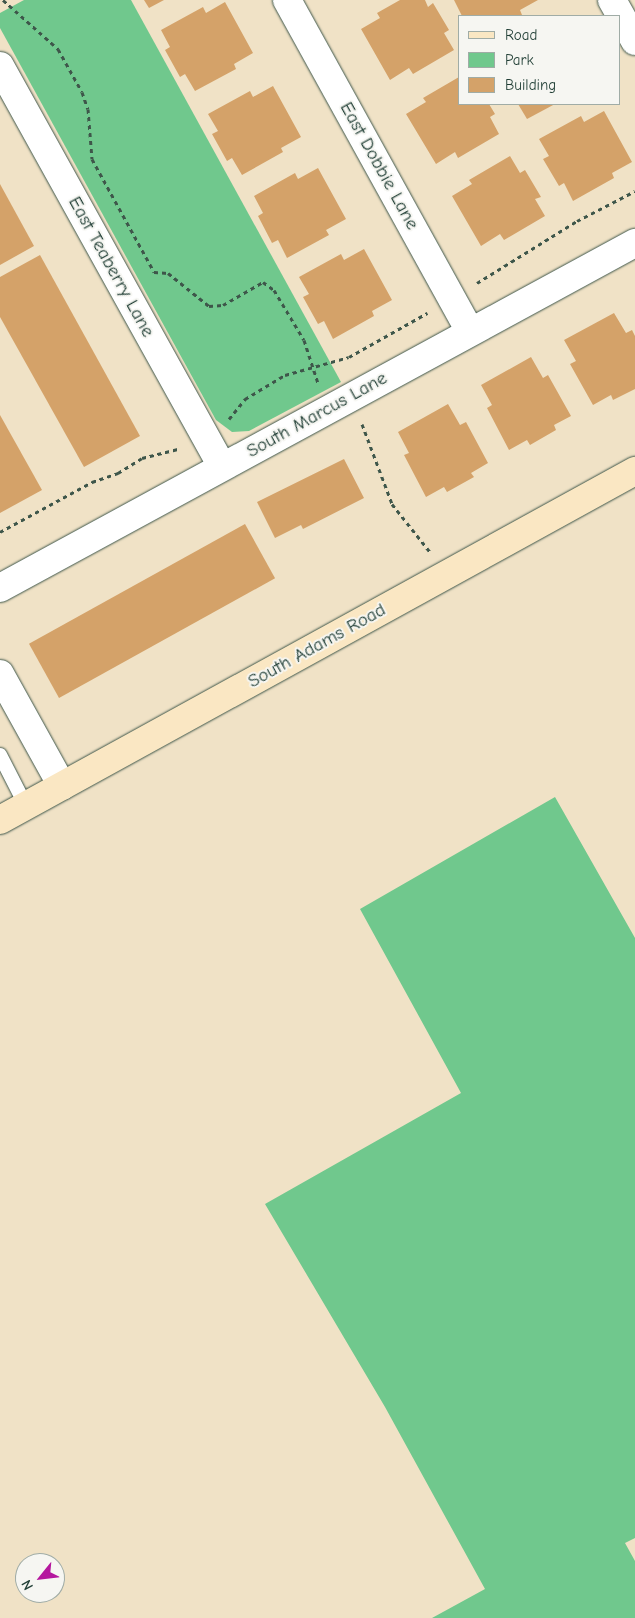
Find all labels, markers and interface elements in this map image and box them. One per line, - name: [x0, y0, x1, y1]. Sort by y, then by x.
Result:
- legend: [458, 15, 620, 105]
- text: Road: [505, 26, 537, 44]
- text: Park: [505, 51, 534, 69]
- text: Building: [505, 76, 556, 94]
- street label: East Dobbie Lane: [334, 98, 424, 234]
- street label: East Teaberry Lane: [63, 193, 159, 341]
- street label: South Marcus Lane: [243, 367, 391, 463]
- street label: South Adams Road: [244, 599, 390, 693]
- north arrow: [15, 1553, 65, 1603]
- text: N: [18, 1577, 37, 1593]

